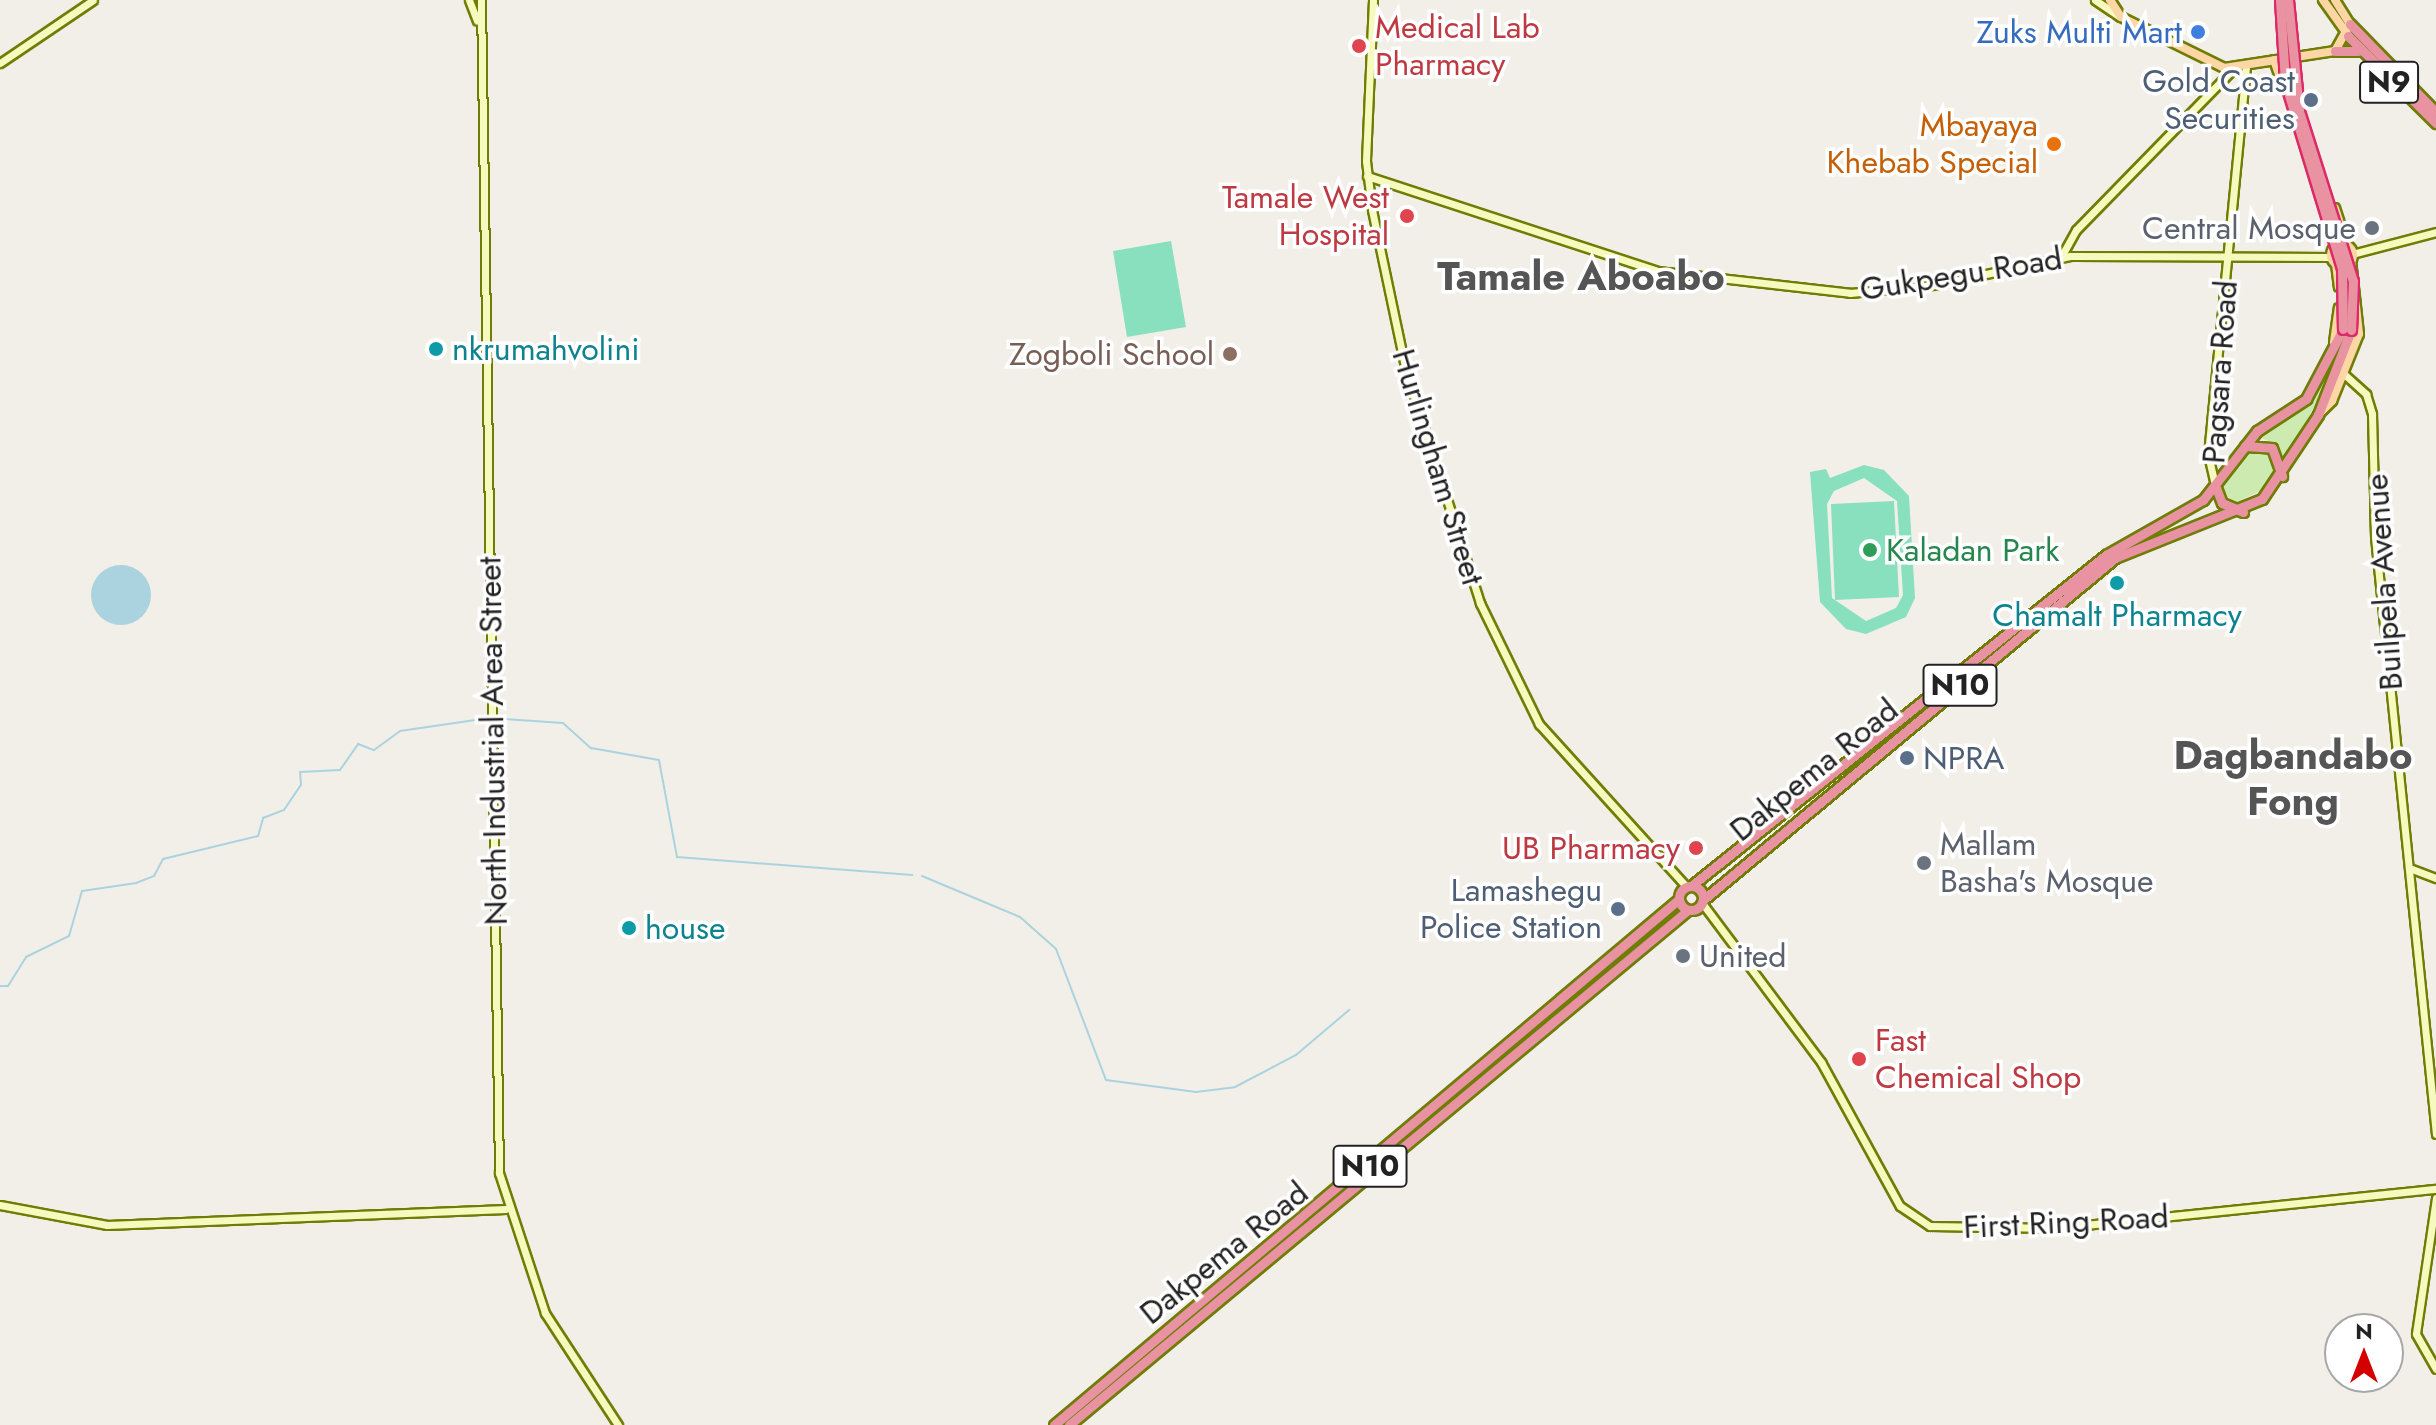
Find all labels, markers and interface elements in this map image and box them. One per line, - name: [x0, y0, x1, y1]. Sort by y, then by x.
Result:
- place label: Medical Lab Pharmacy: [1375, 9, 1540, 84]
- place label: Zuks Multi Mart: [1976, 13, 2182, 51]
- marker: Zuks Multi Mart: [2189, 23, 2207, 41]
- marker: Medical Lab Pharmacy: [1350, 37, 1368, 55]
- road number: N9: [2359, 56, 2419, 108]
- place label: Gold Coast Securities: [2142, 63, 2295, 138]
- marker: Gold Coast Securities: [2302, 91, 2320, 109]
- place label: Mbayaya Khebab Special: [1827, 107, 2038, 182]
- marker: Mbayaya Khebab Special: [2045, 135, 2063, 153]
- place label: Tamale West Hospital: [1222, 179, 1389, 254]
- marker: Tamale West Hospital: [1396, 205, 1418, 227]
- place label: Central Mosque: [2142, 209, 2356, 247]
- marker: Central Mosque: [2363, 219, 2381, 237]
- street label: Gukpegu Road: [1857, 239, 2065, 309]
- district label: Tamale Aboabo: [1437, 252, 1725, 300]
- street label: Pagsara Road: [2194, 279, 2246, 465]
- place label: nkrumahvolini: [452, 330, 640, 368]
- place label: Zogboli School: [1009, 335, 1214, 373]
- marker: nkrumahvolini: [427, 340, 445, 358]
- street label: Hurlingham Street: [1384, 344, 1492, 590]
- marker: Zogboli School: [1221, 345, 1239, 363]
- street label: Builpela Avenue: [2357, 472, 2411, 692]
- place label: Kaladan Park: [1886, 531, 2059, 569]
- marker: Kaladan Park: [1861, 541, 1879, 559]
- street label: North Industrial Area Street: [471, 556, 515, 926]
- marker: Chamalt Pharmacy: [2108, 574, 2126, 592]
- place label: Chamalt Pharmacy: [1992, 596, 2242, 634]
- road number: N10: [1922, 659, 1998, 711]
- street label: Dakpema Road: [1722, 691, 1906, 849]
- district label: Dagbandabo Fong: [2173, 731, 2413, 825]
- place label: NPRA: [1923, 739, 2004, 777]
- marker: NPRA: [1898, 749, 1916, 767]
- place label: Mallam Basha's Mosque: [1940, 826, 2154, 901]
- place label: UB Pharmacy: [1502, 829, 1680, 867]
- marker: UB Pharmacy: [1687, 839, 1705, 857]
- marker: Mallam Basha's Mosque: [1915, 854, 1933, 872]
- place label: Lamashegu Police Station: [1420, 872, 1602, 947]
- marker: Lamashegu Police Station: [1609, 900, 1627, 918]
- place label: house: [645, 909, 725, 947]
- marker: house: [620, 919, 638, 937]
- place label: United: [1699, 937, 1787, 975]
- marker: United: [1674, 947, 1692, 965]
- place label: Fast Chemical Shop: [1875, 1022, 2081, 1097]
- marker: Fast Chemical Shop: [1850, 1050, 1868, 1068]
- road number: N10: [1332, 1140, 1408, 1192]
- street label: Dakpema Road: [1132, 1174, 1316, 1332]
- street label: First Ring Road: [1962, 1197, 2170, 1247]
- north arrow: [2324, 1313, 2404, 1393]
- text: N: [2355, 1315, 2373, 1347]

